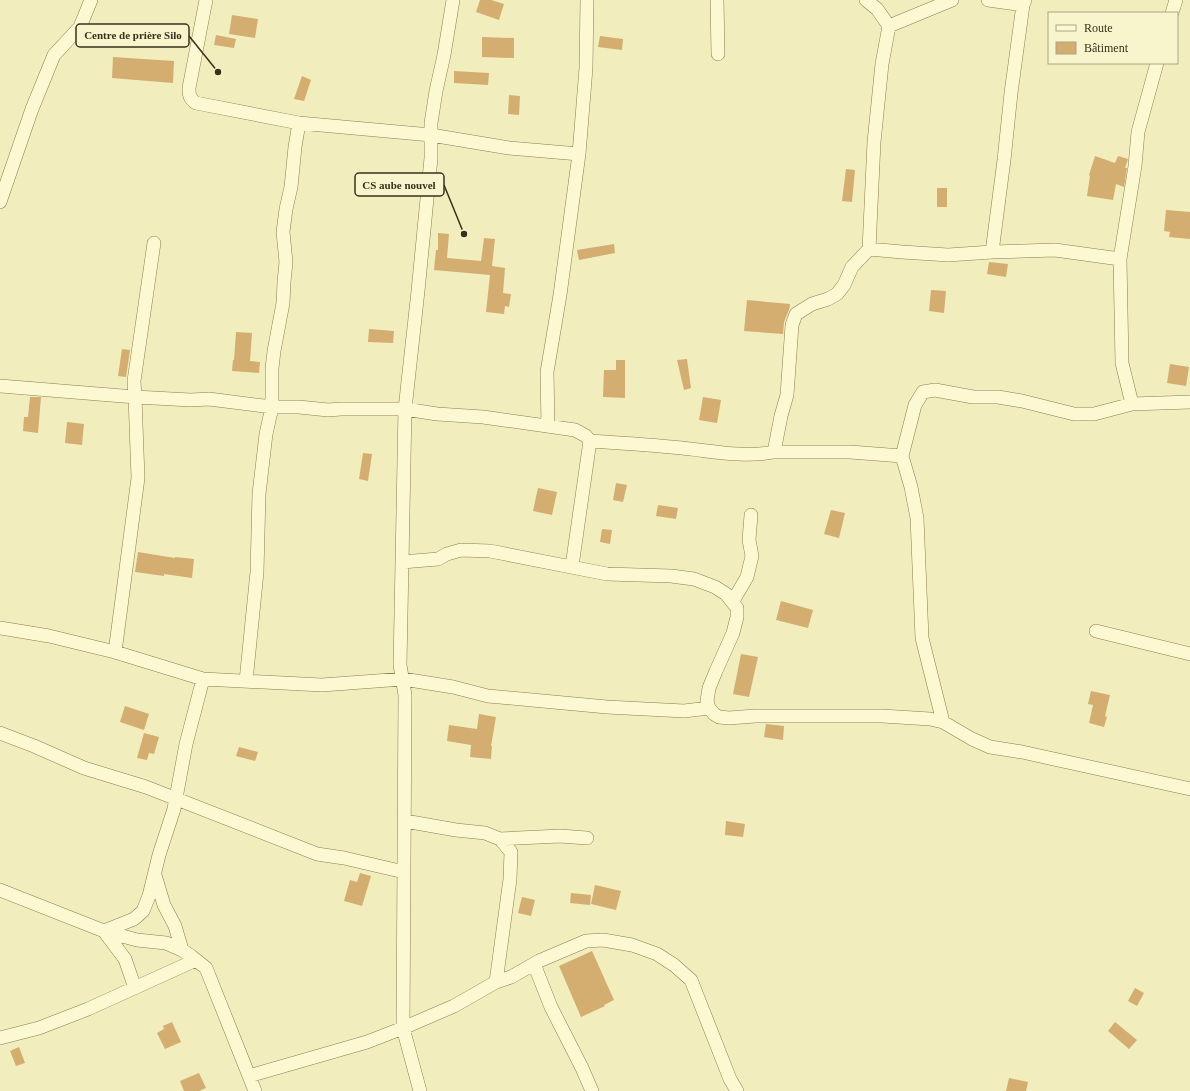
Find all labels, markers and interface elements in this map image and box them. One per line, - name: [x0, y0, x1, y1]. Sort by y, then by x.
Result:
- legend: [1048, 12, 1178, 64]
- text: Route: [1084, 21, 1113, 35]
- callout: Centre de prière Silo: [76, 24, 189, 47]
- text: Centre de prière Silo: [84, 29, 182, 41]
- text: Bâtiment: [1084, 41, 1129, 55]
- callout: CS aube nouvel: [355, 173, 444, 196]
- text: CS aube nouvel: [362, 179, 436, 191]

